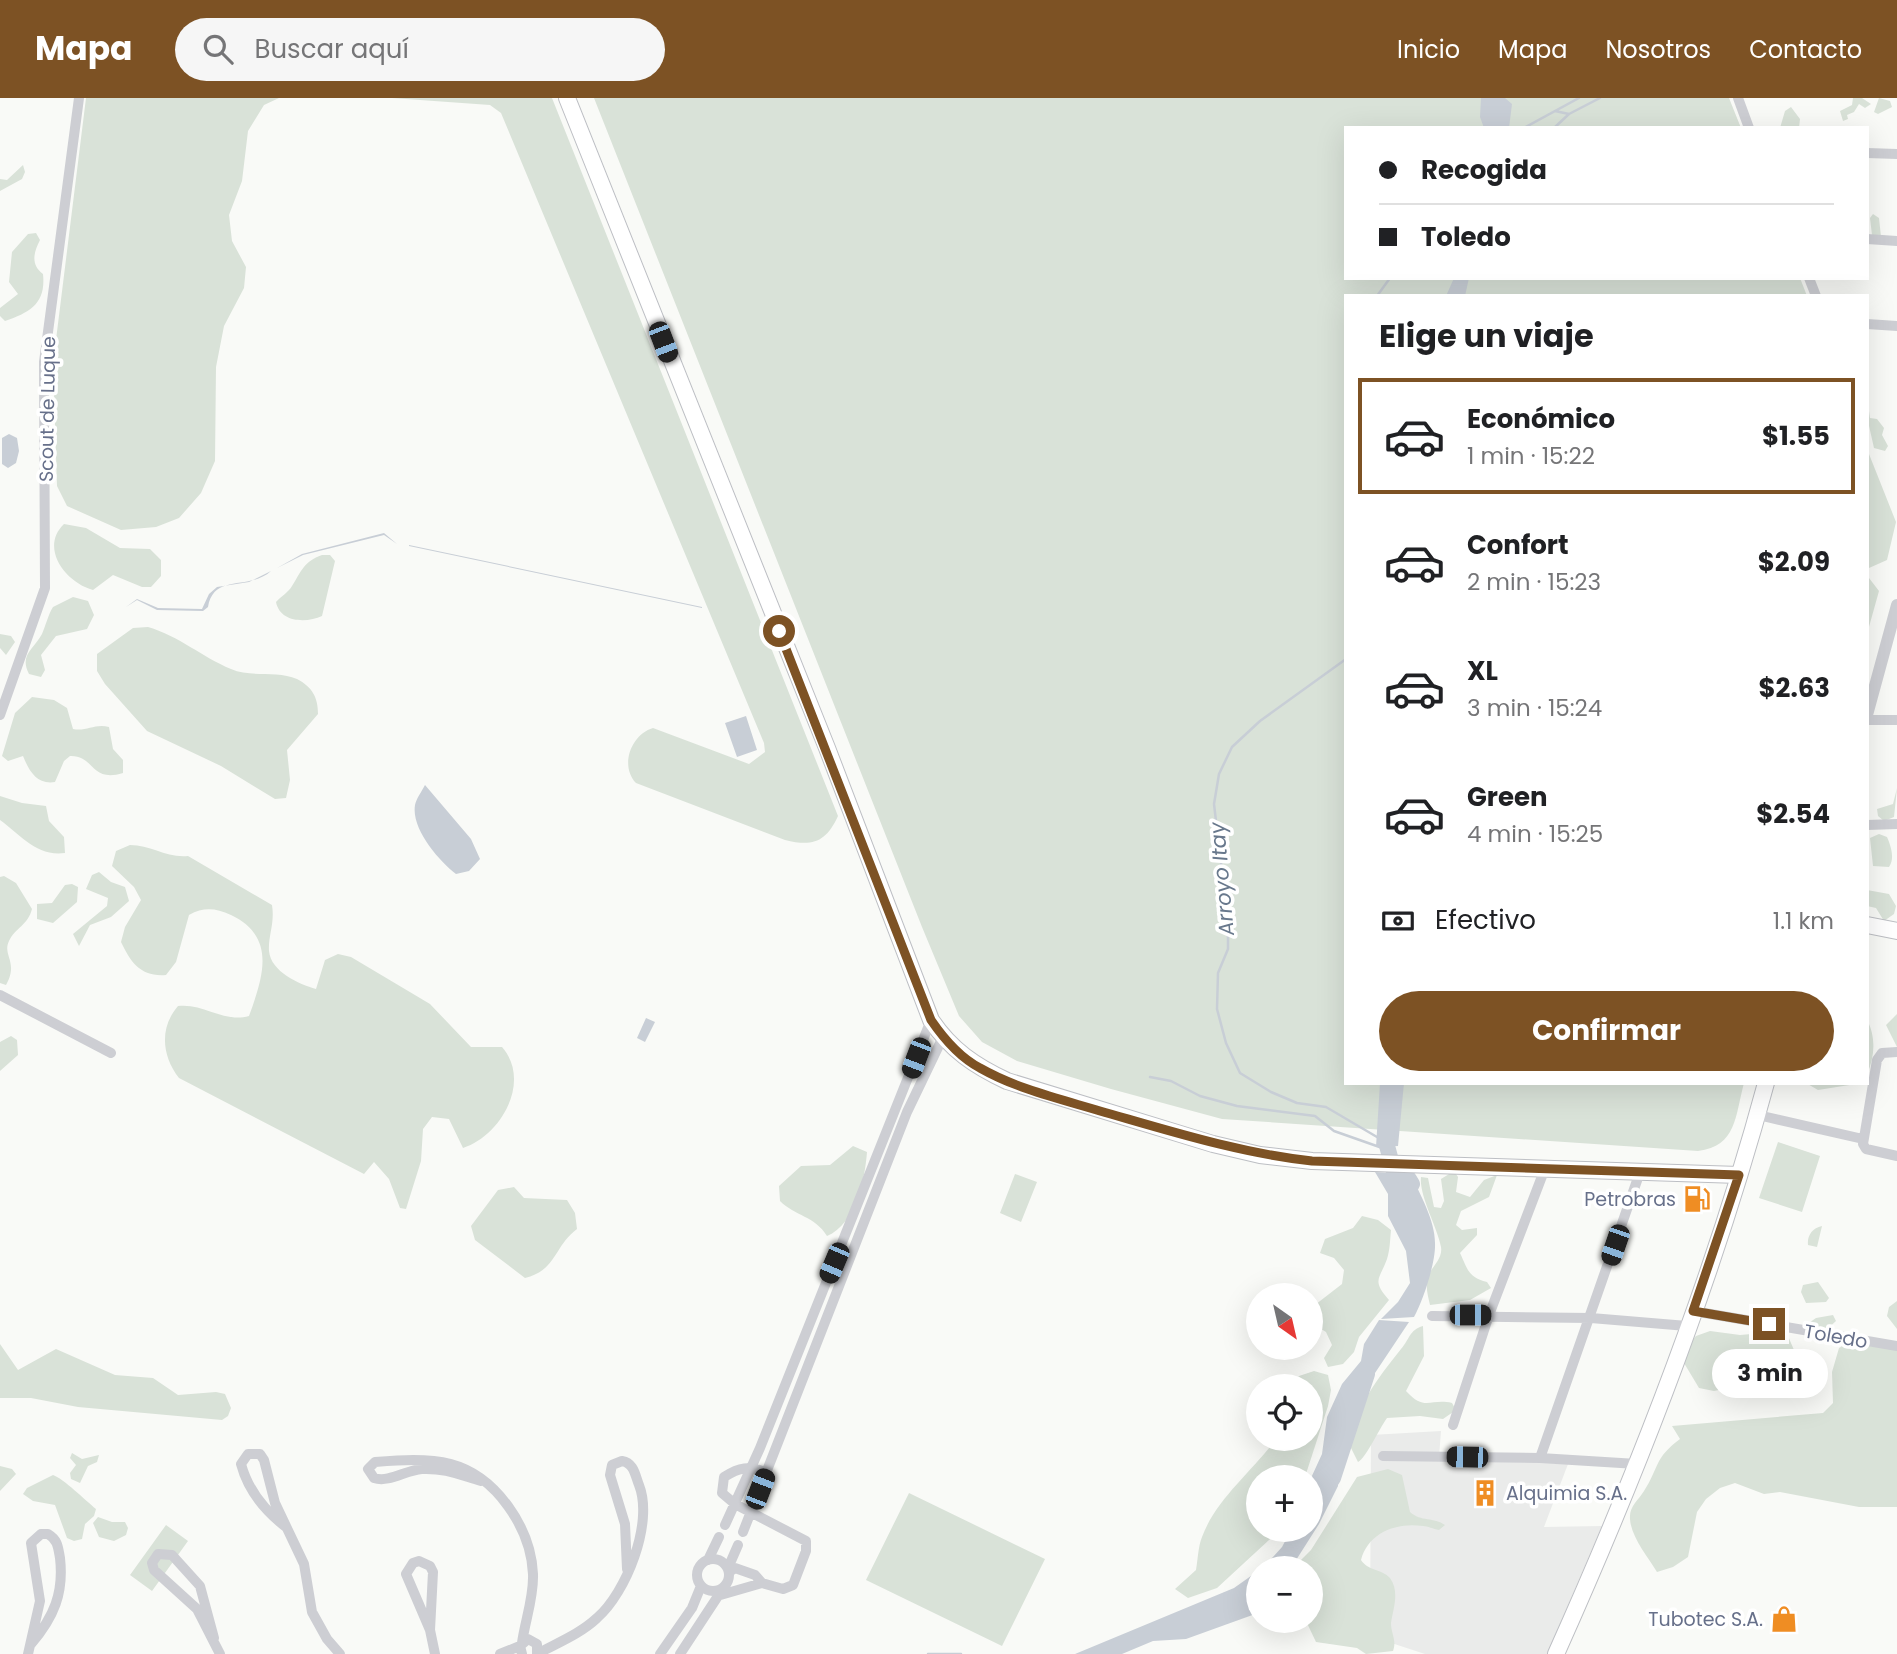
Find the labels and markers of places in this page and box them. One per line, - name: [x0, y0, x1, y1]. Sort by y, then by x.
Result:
- fuel station icon: Petrobras: [1682, 1184, 1712, 1214]
- place label: Petrobras: [1584, 1186, 1676, 1213]
- building icon: Alquimia S.A.: [1470, 1478, 1500, 1508]
- place label: Alquimia S.A.: [1506, 1480, 1627, 1507]
- shop icon: Tubotec S.A.: [1769, 1604, 1799, 1634]
- place label: Tubotec S.A.: [1648, 1606, 1763, 1633]

